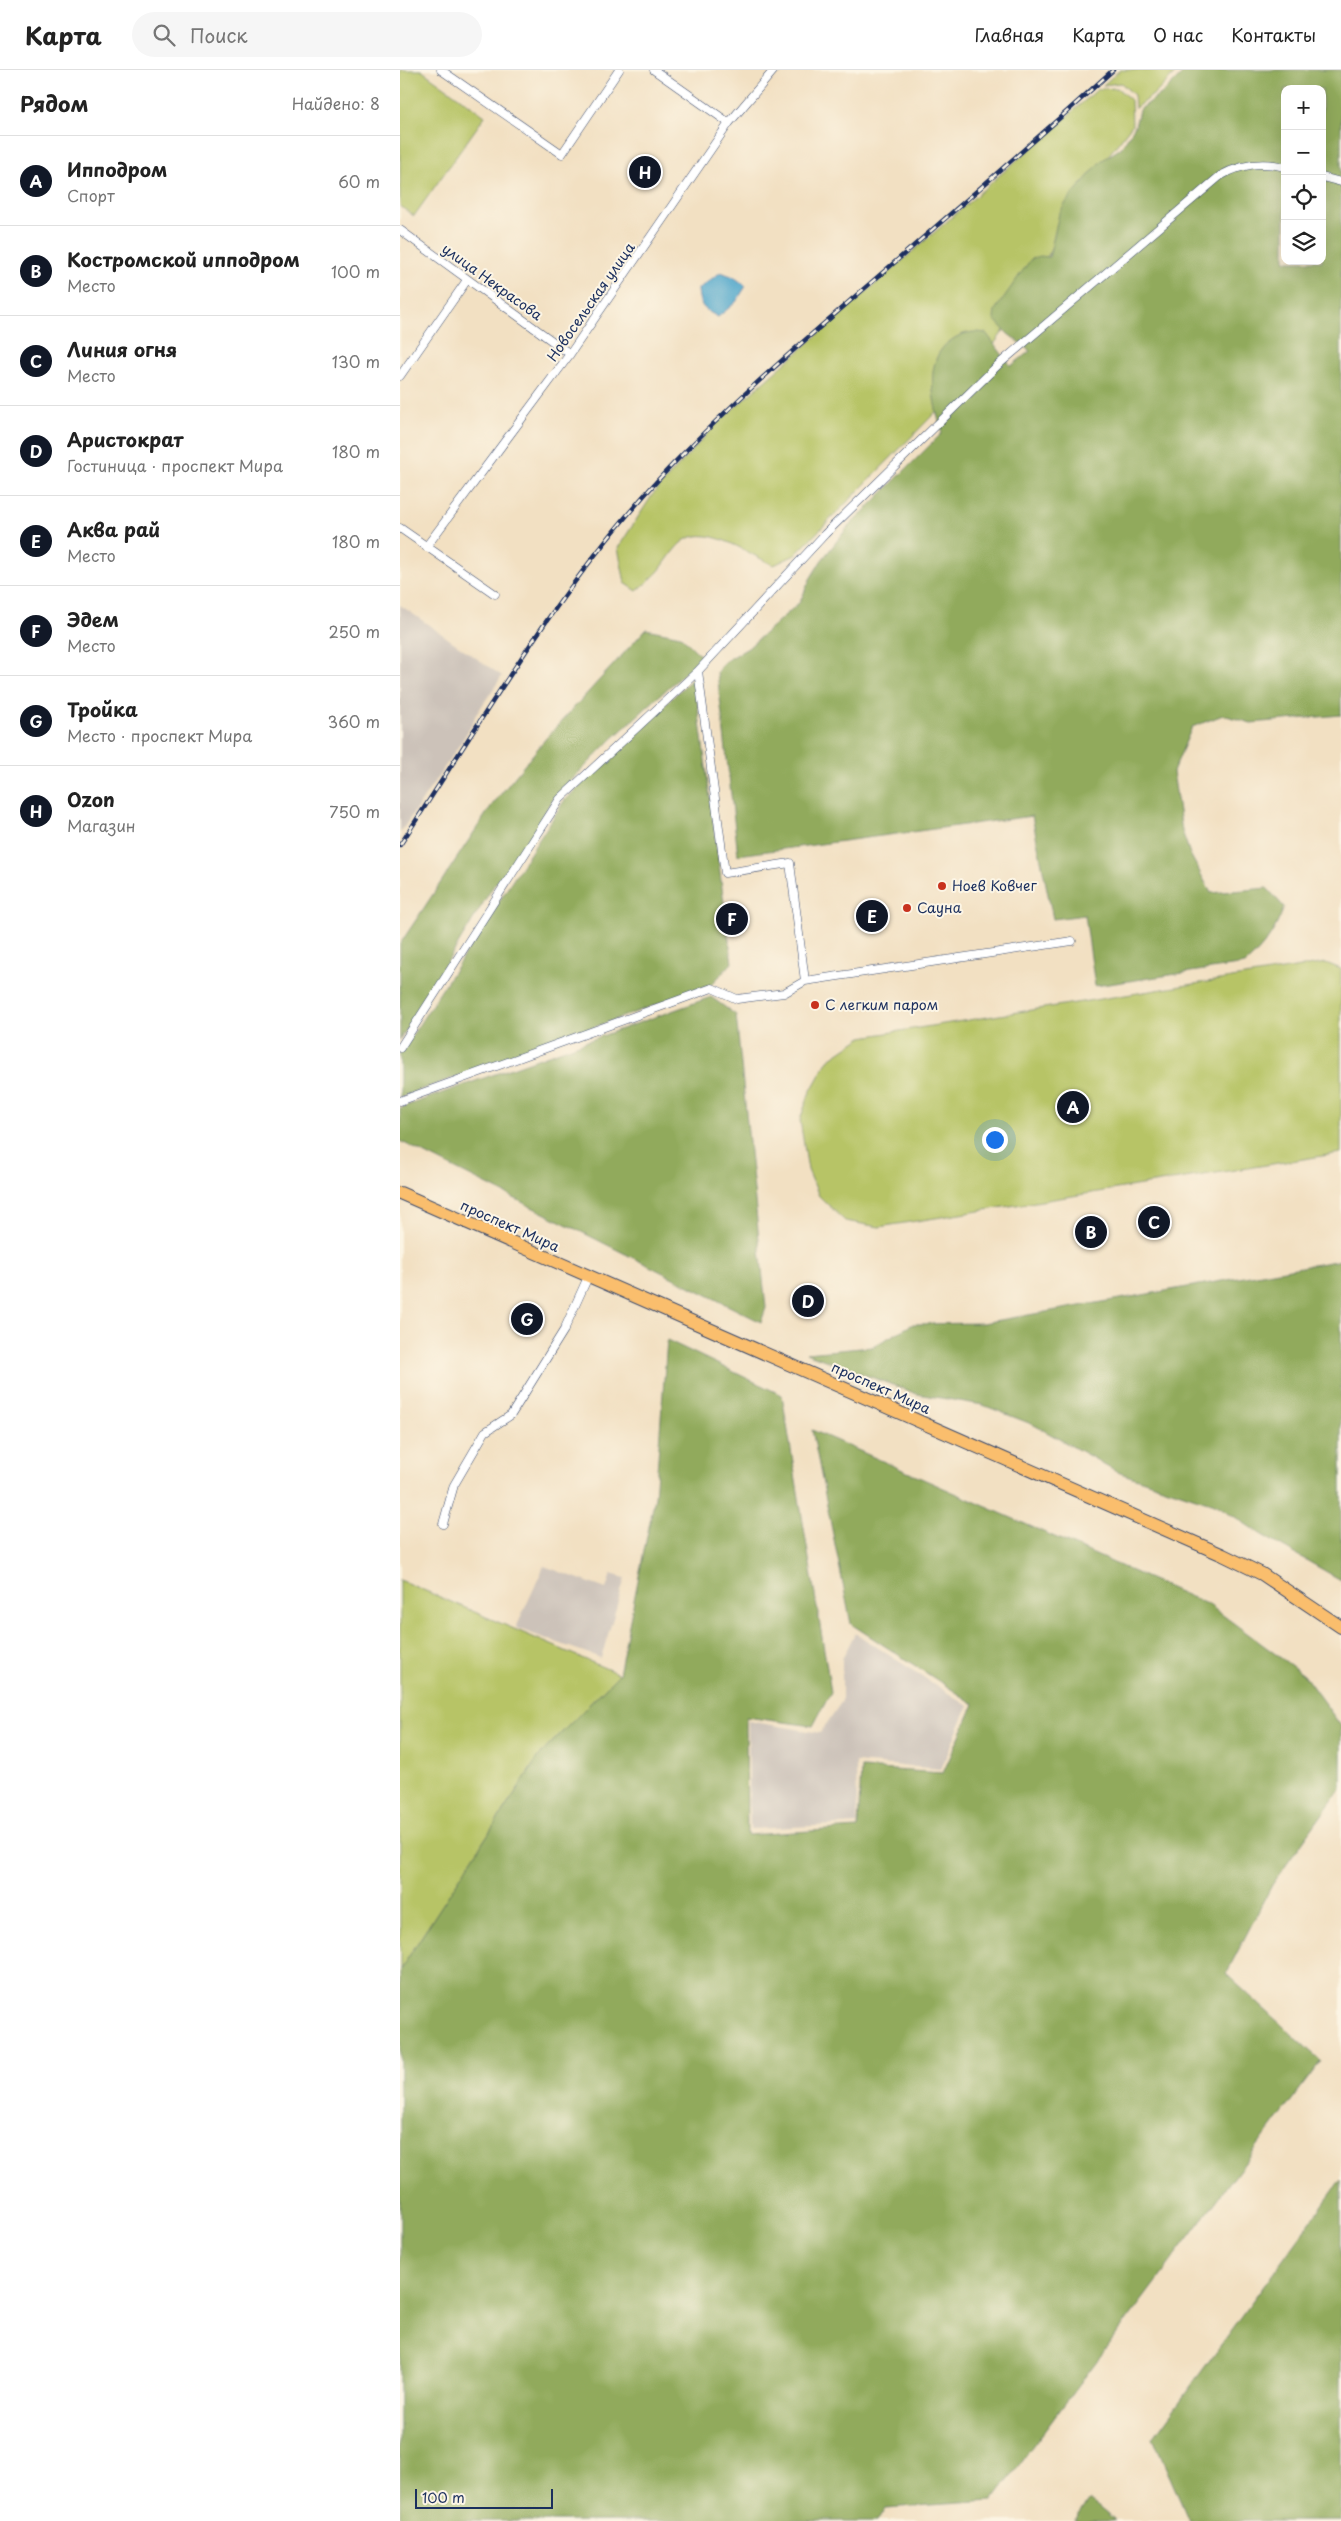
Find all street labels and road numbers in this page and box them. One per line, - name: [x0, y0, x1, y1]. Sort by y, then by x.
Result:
- street label: улица Некрасова: [438, 238, 547, 325]
- street label: Новосельская улица: [542, 238, 640, 366]
- street label: проспект Мира: [457, 1194, 563, 1257]
- street label: проспект Мира: [828, 1356, 934, 1419]

